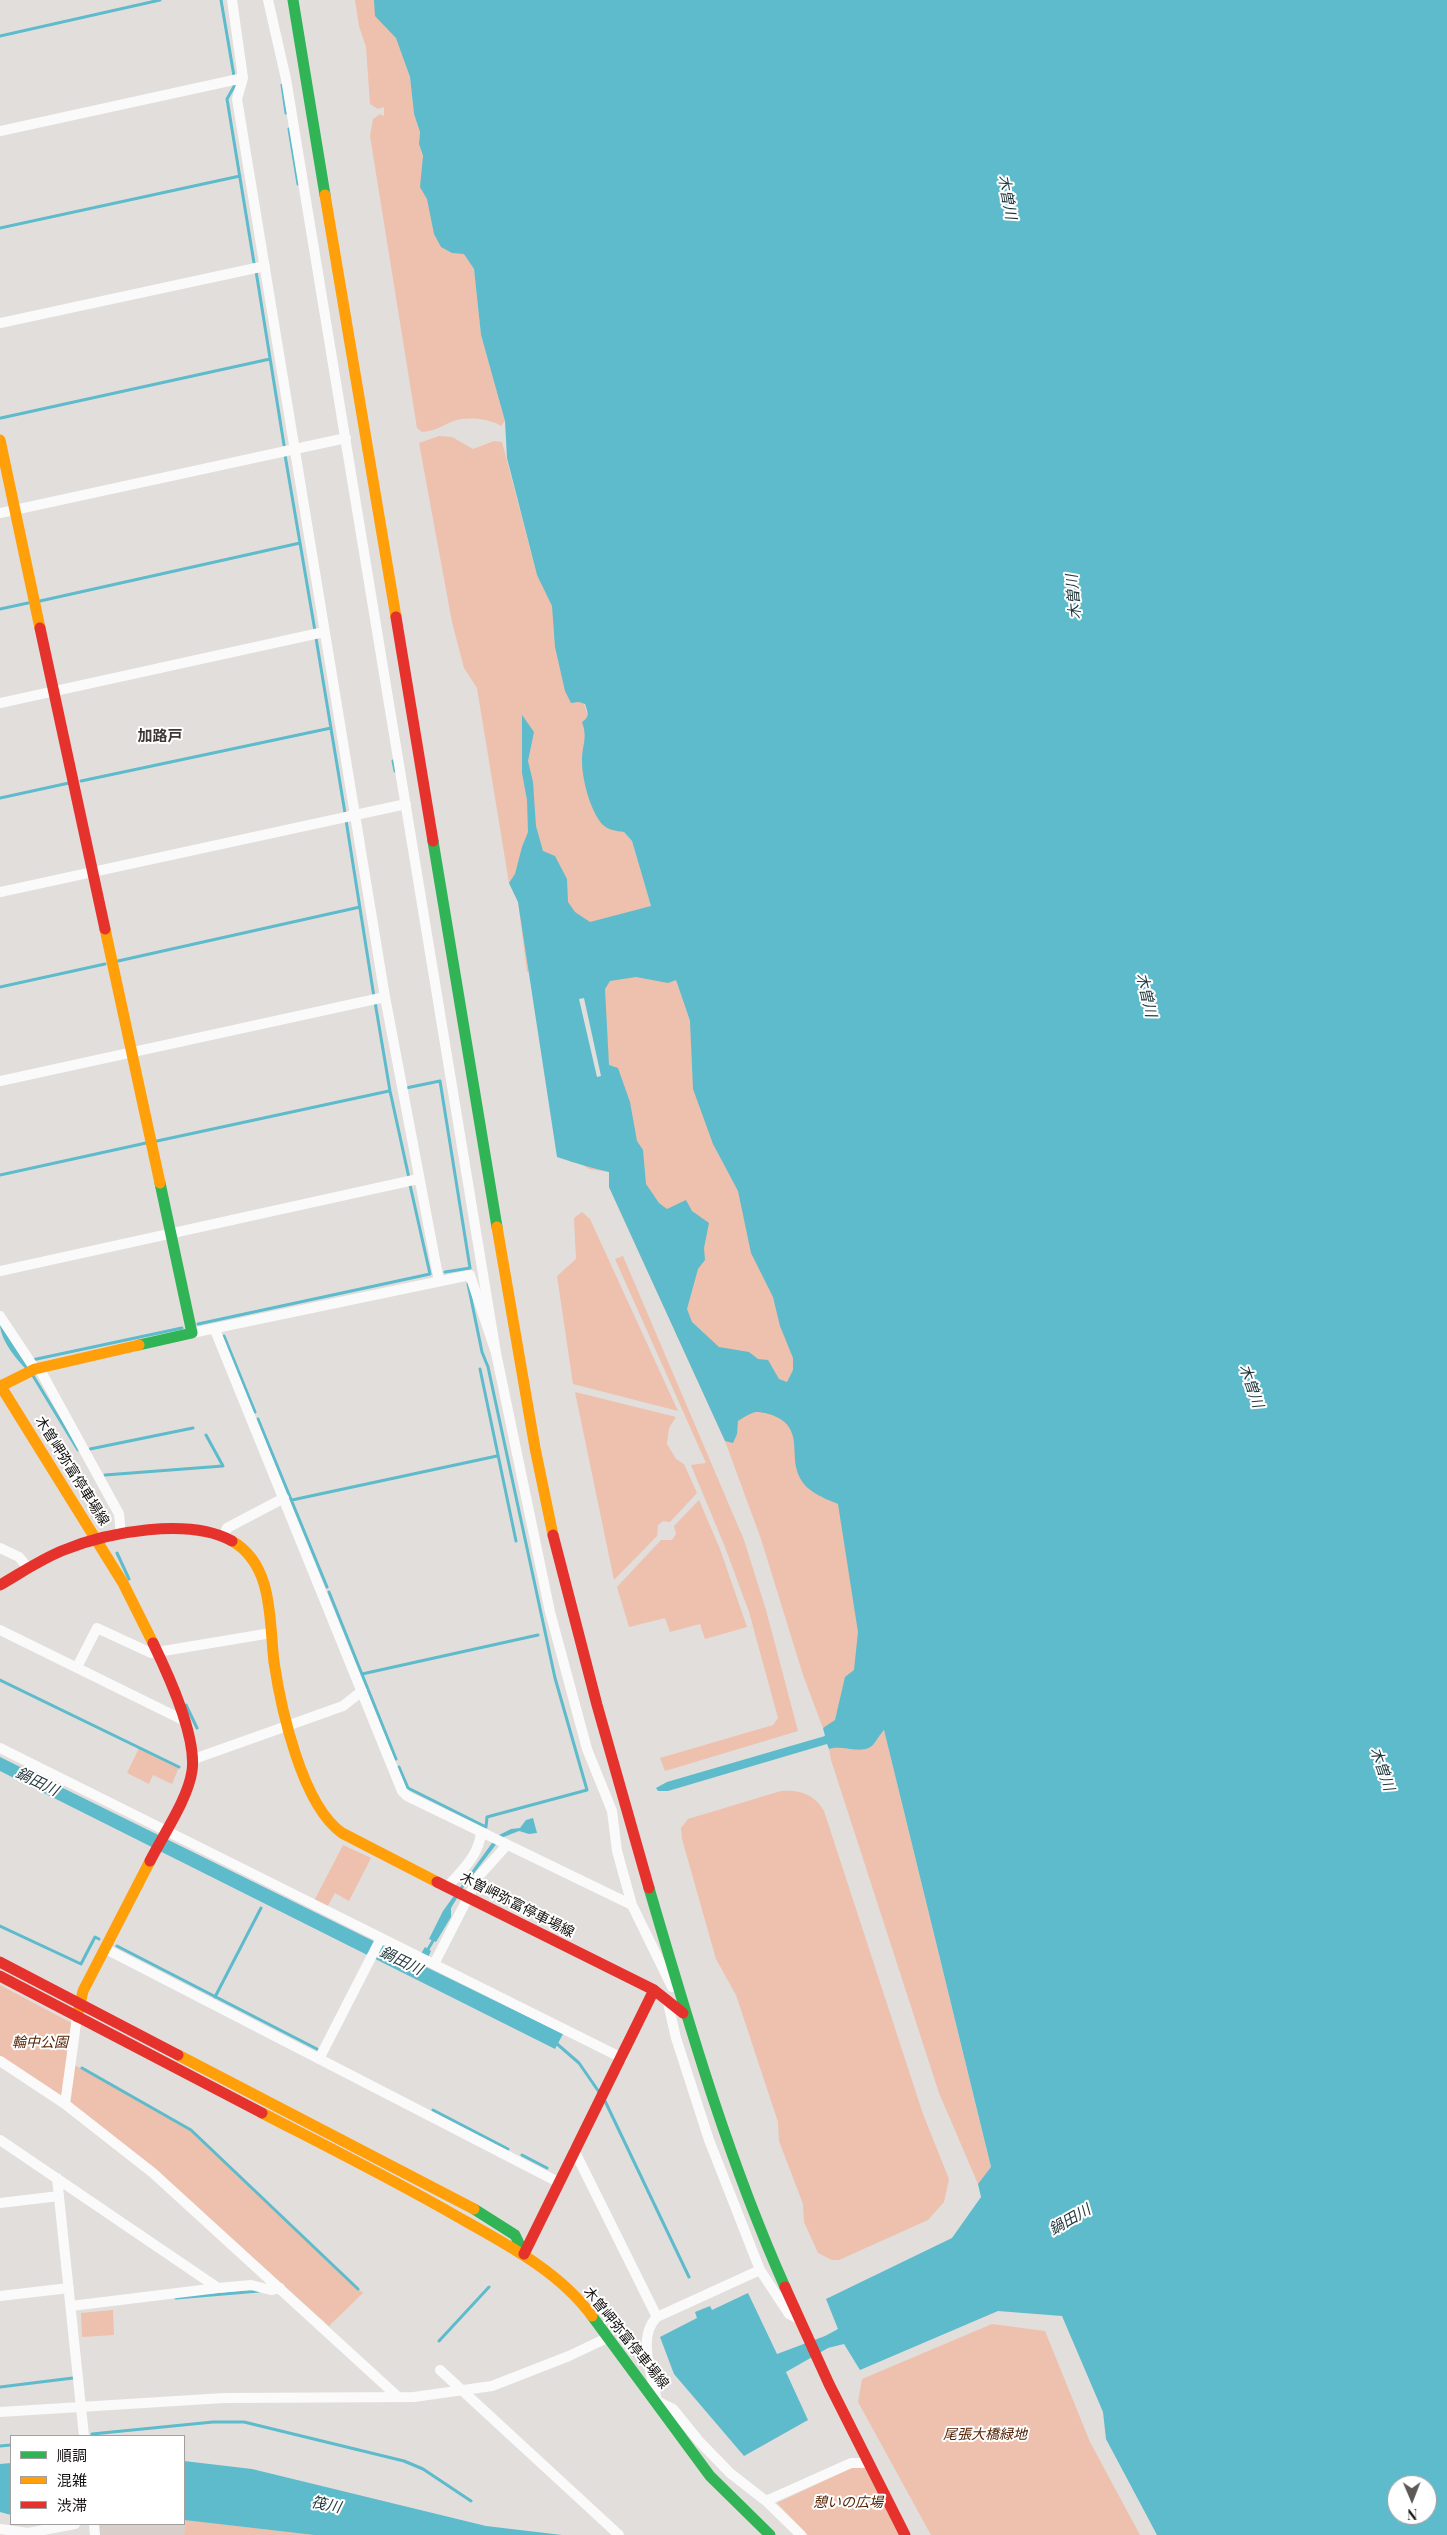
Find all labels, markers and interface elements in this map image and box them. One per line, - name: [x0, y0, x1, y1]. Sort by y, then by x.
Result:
- water label: 木曽川: [994, 173, 1020, 221]
- water label: 木曽川: [1063, 574, 1085, 620]
- district label: 加路戸: [138, 727, 182, 745]
- water label: 木曽川: [1132, 971, 1160, 1019]
- water label: 木曽川: [1235, 1362, 1267, 1410]
- street label: 木曽岬弥富停車場線: [31, 1413, 113, 1529]
- water label: 木曽川: [1366, 1745, 1398, 1793]
- water label: 鍋田川: [13, 1764, 61, 1800]
- street label: 木曽岬弥富停車場線: [457, 1869, 577, 1941]
- water label: 鍋田川: [377, 1943, 425, 1979]
- park label: 輪中公園: [12, 2035, 68, 2051]
- water label: 鍋田川: [1046, 2201, 1094, 2239]
- street label: 木曽岬弥富停車場線: [580, 2284, 672, 2392]
- park label: 尾張大橋緑地: [943, 2427, 1027, 2443]
- legend: [10, 2435, 185, 2525]
- text: 順調: [57, 2445, 87, 2465]
- text: 混雑: [57, 2470, 87, 2490]
- north arrow: [1387, 2475, 1437, 2525]
- water label: 筏川: [309, 2493, 343, 2517]
- text: 渋滞: [57, 2495, 87, 2515]
- park label: 憩いの広場: [813, 2495, 883, 2511]
- text: N: [1407, 2505, 1417, 2524]

